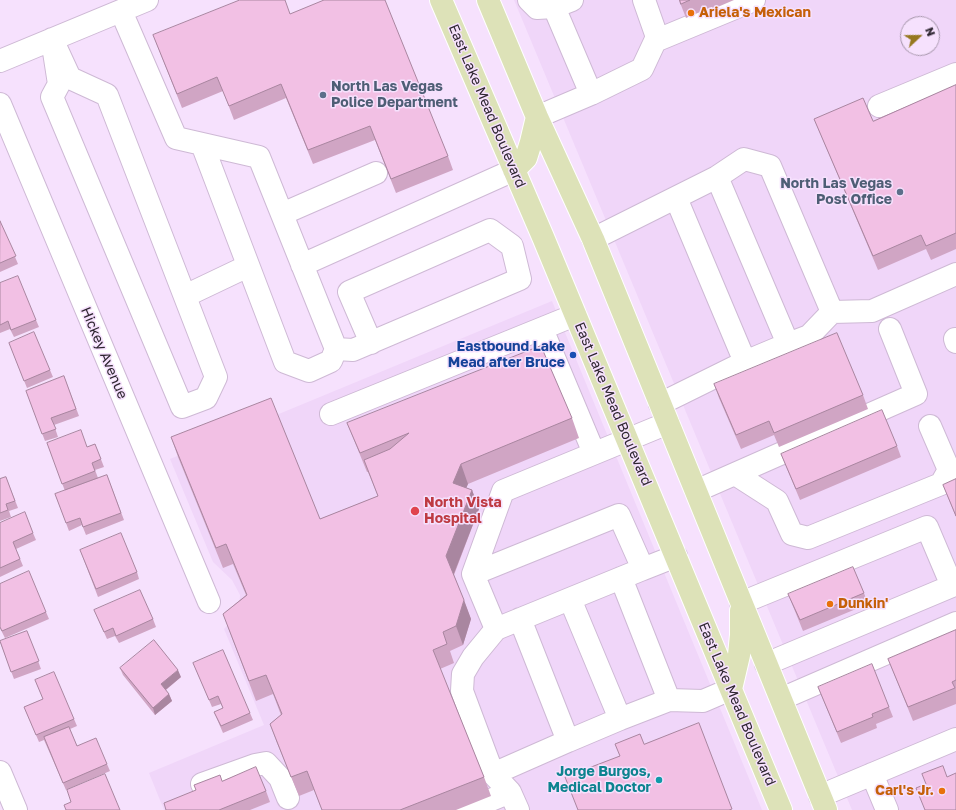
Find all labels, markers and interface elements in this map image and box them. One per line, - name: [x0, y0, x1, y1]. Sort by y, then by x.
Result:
- place label: Ariela's Mexican: [699, 5, 811, 21]
- marker: Ariela's Mexican: [686, 8, 696, 18]
- north arrow: [900, 16, 940, 56]
- street label: East Lake Mead Boulevard: [445, 22, 529, 190]
- text: N: [923, 25, 938, 38]
- place label: North Las Vegas Police Department: [331, 79, 458, 112]
- marker: North Las Vegas Police Department: [318, 90, 328, 100]
- place label: North Las Vegas Post Office: [780, 176, 892, 208]
- marker: North Las Vegas Post Office: [895, 187, 905, 197]
- street label: Hickey Avenue: [77, 304, 131, 402]
- street label: East Lake Mead Boulevard: [571, 320, 655, 488]
- place label: Eastbound Lake Mead after Bruce: [448, 339, 565, 372]
- marker: Eastbound Lake Mead after Bruce: [568, 350, 578, 360]
- place label: North Vista Hospital: [424, 495, 502, 528]
- marker: North Vista Hospital: [409, 505, 421, 517]
- place label: Dunkin': [838, 596, 888, 612]
- marker: Dunkin': [825, 599, 835, 609]
- street label: East Lake Mead Boulevard: [695, 620, 779, 788]
- place label: Jorge Burgos, Medical Doctor: [548, 764, 651, 796]
- marker: Jorge Burgos, Medical Doctor: [654, 775, 664, 785]
- place label: Carl's Jr.: [875, 783, 934, 799]
- marker: Carl's Jr.: [937, 786, 947, 796]

